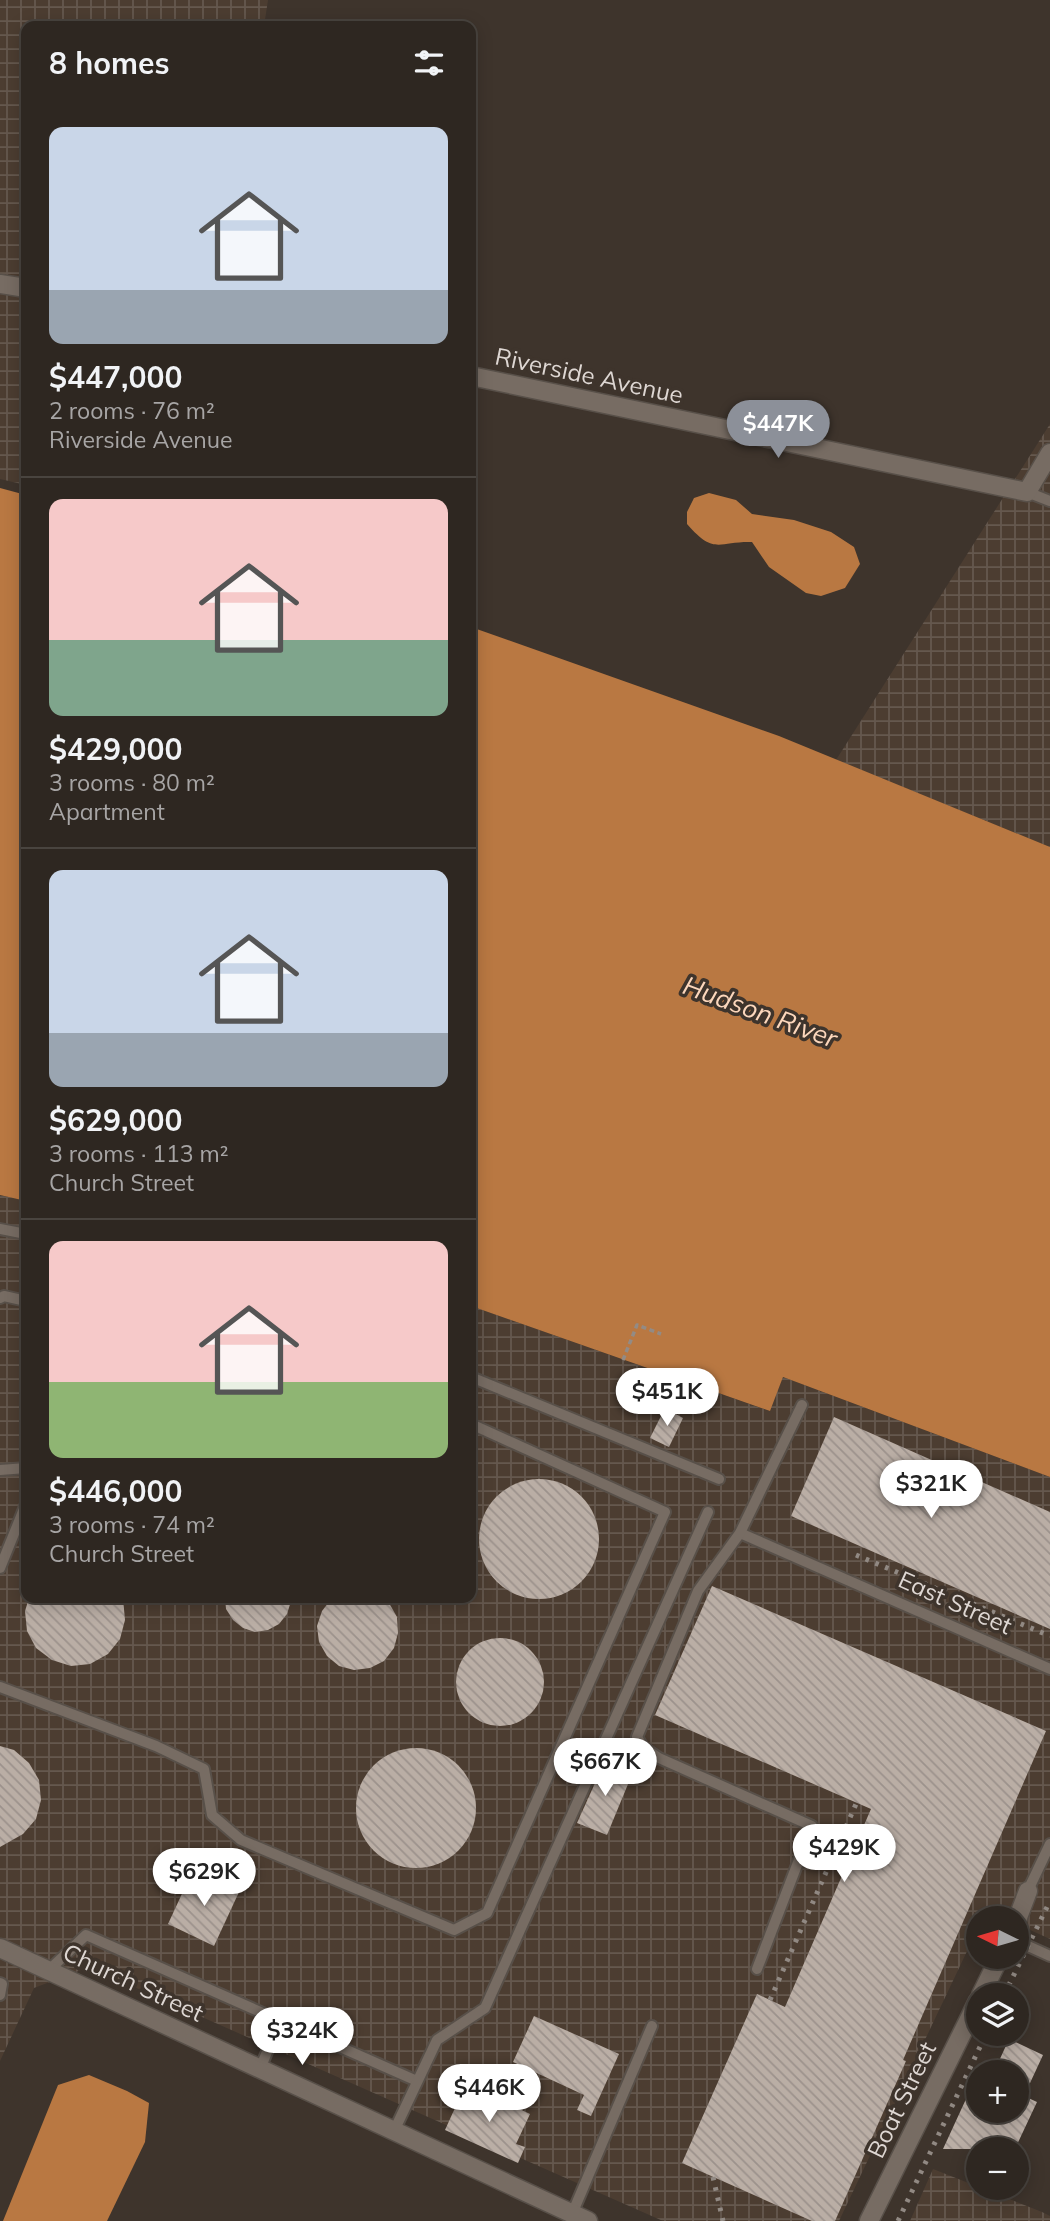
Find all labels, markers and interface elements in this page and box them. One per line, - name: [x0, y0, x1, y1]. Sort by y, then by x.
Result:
- text: 8 homes: [49, 44, 170, 82]
- icon: filters: [410, 44, 448, 82]
- icon: home: [186, 173, 312, 299]
- street label: Riverside Avenue: [492, 340, 686, 410]
- text: $447,000: [49, 358, 182, 396]
- text: 2 rooms · 76 m²: [49, 396, 215, 425]
- pin: $447K: [729, 400, 827, 460]
- text: $447K: [743, 408, 813, 437]
- text: Riverside Avenue: [49, 425, 233, 454]
- icon: home: [186, 545, 312, 671]
- text: $429,000: [49, 730, 182, 768]
- text: 3 rooms · 80 m²: [49, 768, 215, 797]
- text: Apartment: [49, 797, 165, 826]
- icon: home: [186, 916, 312, 1042]
- water label: Hudson River: [679, 968, 843, 1055]
- text: $629,000: [49, 1101, 182, 1139]
- text: 3 rooms · 113 m²: [49, 1139, 229, 1168]
- text: Church Street: [49, 1168, 194, 1197]
- icon: home: [186, 1287, 312, 1413]
- pin: $451K: [618, 1368, 716, 1428]
- text: $451K: [632, 1376, 702, 1405]
- pin: $321K: [882, 1460, 980, 1520]
- text: $321K: [896, 1468, 966, 1497]
- text: $446,000: [49, 1472, 182, 1510]
- text: 3 rooms · 74 m²: [49, 1510, 215, 1539]
- text: Church Street: [49, 1539, 194, 1568]
- street label: East Street: [894, 1564, 1017, 1640]
- pin: $667K: [556, 1738, 654, 1798]
- text: $667K: [570, 1746, 640, 1775]
- pin: $429K: [795, 1825, 893, 1884]
- text: $429K: [809, 1832, 879, 1861]
- pin: $629K: [155, 1848, 253, 1908]
- text: $629K: [169, 1856, 239, 1885]
- north arrow: [966, 1906, 1029, 1969]
- map controls: [966, 1906, 1029, 2200]
- street label: Church Street: [58, 1936, 208, 2028]
- button: layers: [966, 1983, 1029, 2046]
- pin: $324K: [253, 2008, 351, 2067]
- text: $324K: [267, 2015, 337, 2044]
- street label: Boat Street: [860, 2037, 942, 2163]
- button: +: [966, 2060, 1029, 2123]
- pin: $446K: [440, 2064, 538, 2124]
- text: $446K: [454, 2072, 524, 2101]
- button: −: [966, 2137, 1029, 2200]

